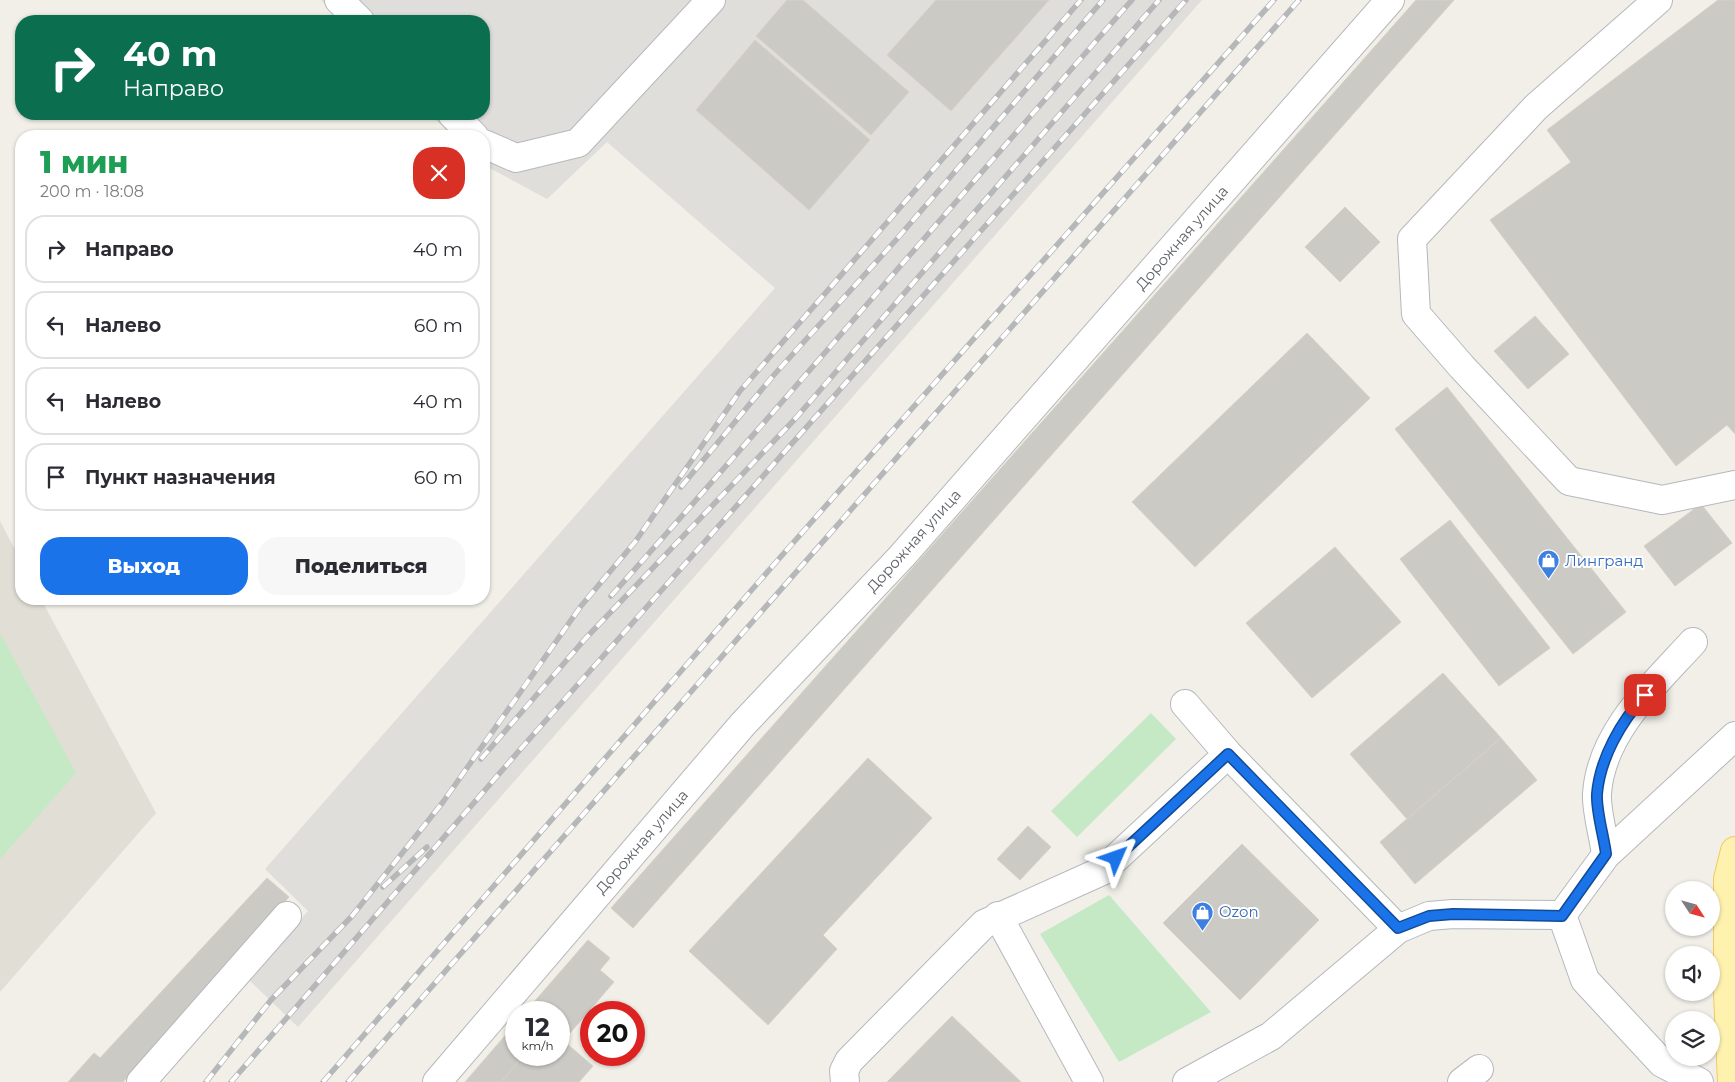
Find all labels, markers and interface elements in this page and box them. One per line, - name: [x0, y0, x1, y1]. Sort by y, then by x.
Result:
- text: 40 m: [123, 32, 218, 75]
- icon: right: [40, 35, 105, 100]
- text: Направо: [123, 75, 224, 102]
- text: 1 мин: [40, 144, 128, 181]
- button: close: [413, 147, 465, 199]
- text: 200 m · 18:08: [40, 182, 144, 201]
- street label: Дорожная улица: [1131, 182, 1232, 294]
- icon: right: [42, 235, 70, 263]
- text: Направо: [85, 238, 174, 261]
- text: 40 m: [413, 238, 463, 261]
- icon: left: [42, 311, 70, 339]
- text: Налево: [85, 314, 161, 337]
- text: 60 m: [414, 314, 463, 337]
- icon: left: [42, 387, 70, 415]
- text: Налево: [85, 390, 161, 413]
- text: 40 m: [413, 390, 463, 413]
- icon: arrive: [42, 463, 70, 491]
- text: Пункт назначения: [85, 466, 276, 489]
- text: 60 m: [414, 466, 463, 489]
- street label: Дорожная улица: [862, 485, 965, 596]
- button: Выход: [40, 537, 248, 595]
- button: Поделиться: [258, 537, 465, 595]
- shop icon: Лингранд: [1537, 549, 1561, 580]
- place label: Лингранд: [1565, 551, 1643, 570]
- pin: [1624, 674, 1666, 716]
- icon: arrive: [1631, 681, 1659, 709]
- street label: Дорожная улица: [591, 786, 692, 898]
- position arrow: [1089, 831, 1141, 883]
- north arrow: [1665, 881, 1720, 936]
- map controls: [1665, 881, 1720, 1066]
- shop icon: Ozon: [1191, 900, 1215, 931]
- place label: Ozon: [1219, 902, 1259, 921]
- button: sound: [1665, 946, 1720, 1001]
- speed limit sign: 20: [580, 1001, 645, 1066]
- button: layers: [1665, 1011, 1720, 1066]
- text: 12: [525, 1012, 550, 1042]
- text: km/h: [521, 1038, 554, 1053]

